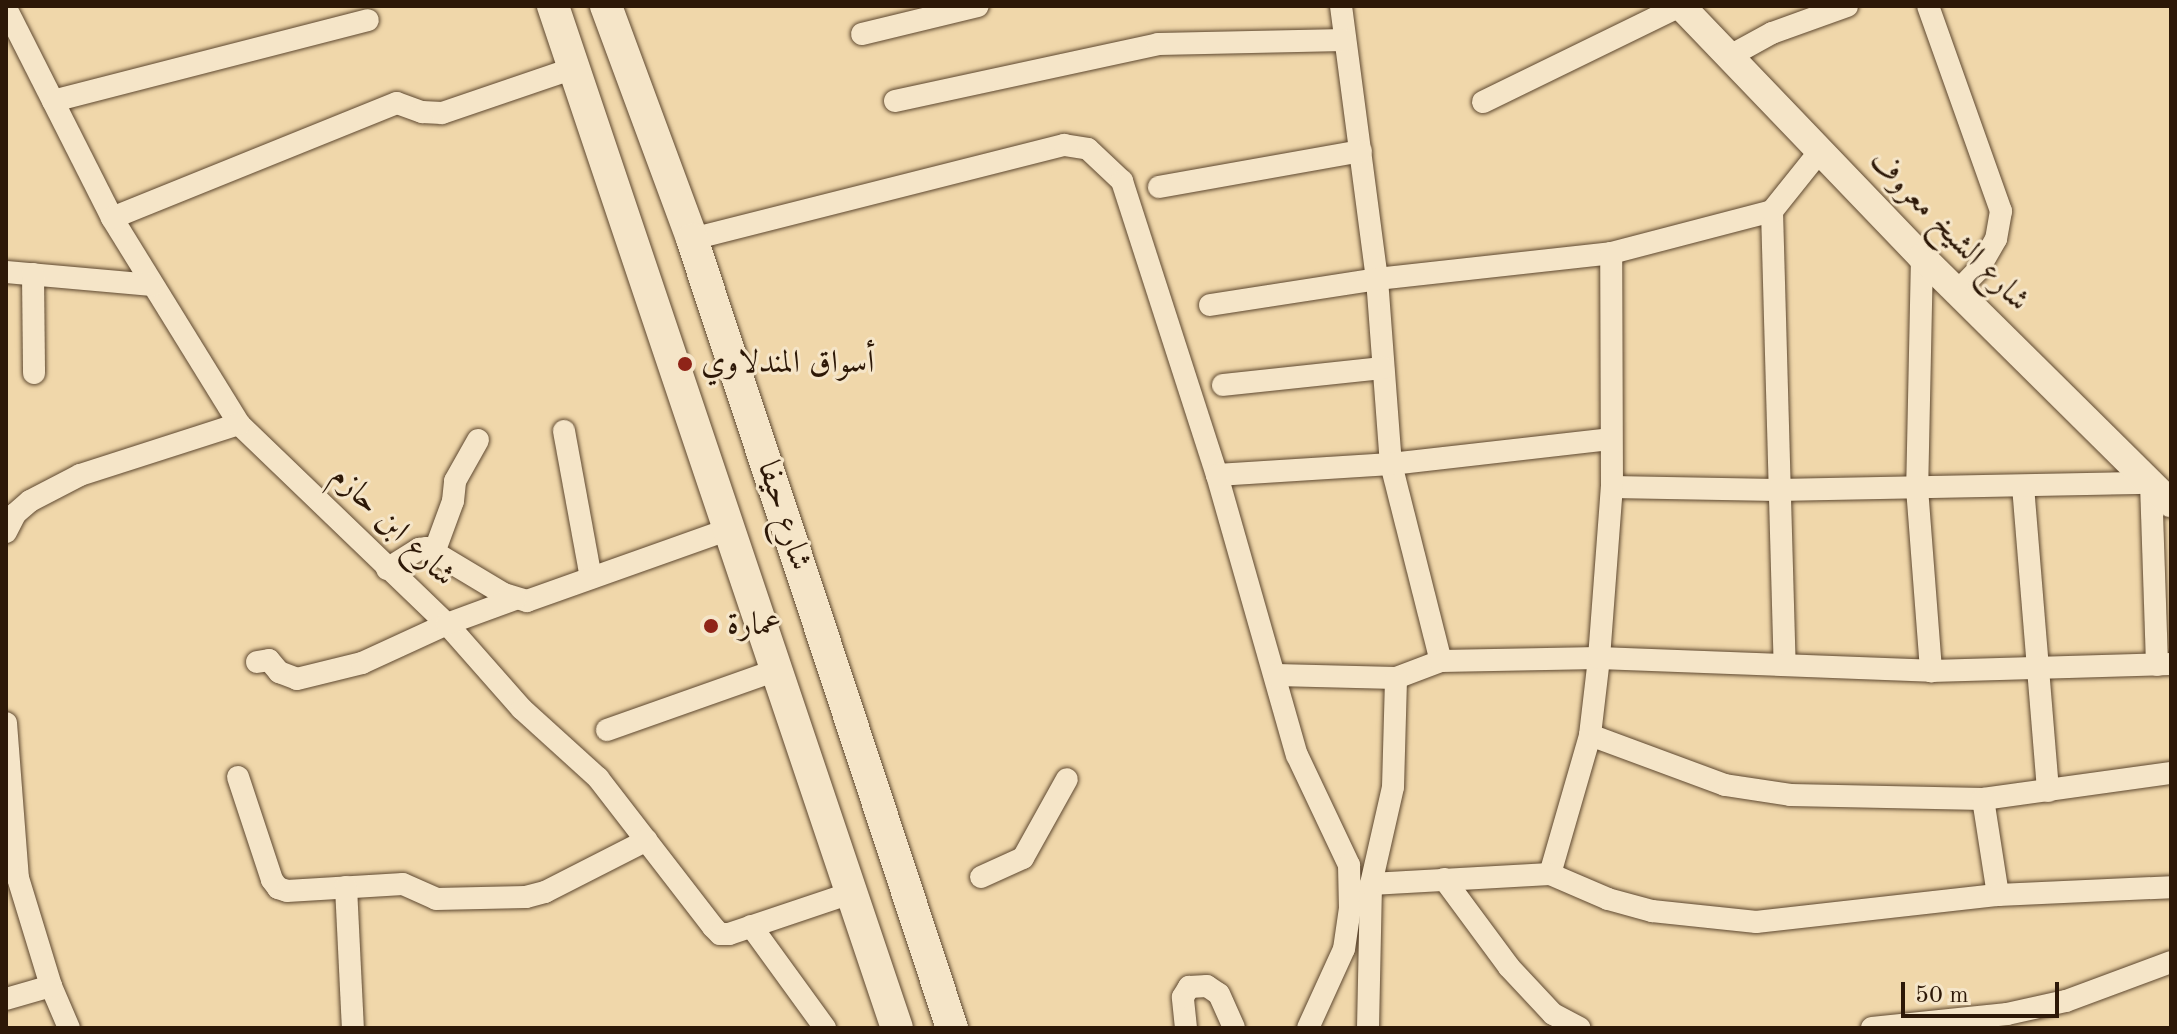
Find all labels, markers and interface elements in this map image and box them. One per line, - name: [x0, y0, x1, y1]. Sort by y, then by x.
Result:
- street label: شارع الشيخ معروف: [1860, 144, 2036, 320]
- place label: أسواق المندلاوي: [701, 345, 875, 383]
- marker: أسواق المندلاوي: [676, 355, 694, 373]
- street label: شارع حيفا: [747, 456, 819, 576]
- street label: شارع ابن حازم: [322, 458, 462, 596]
- place label: عمارة: [727, 607, 781, 645]
- marker: عمارة: [702, 617, 720, 635]
- scale bar: [1905, 966, 2063, 1016]
- text: 50 m: [1915, 984, 1969, 1008]

